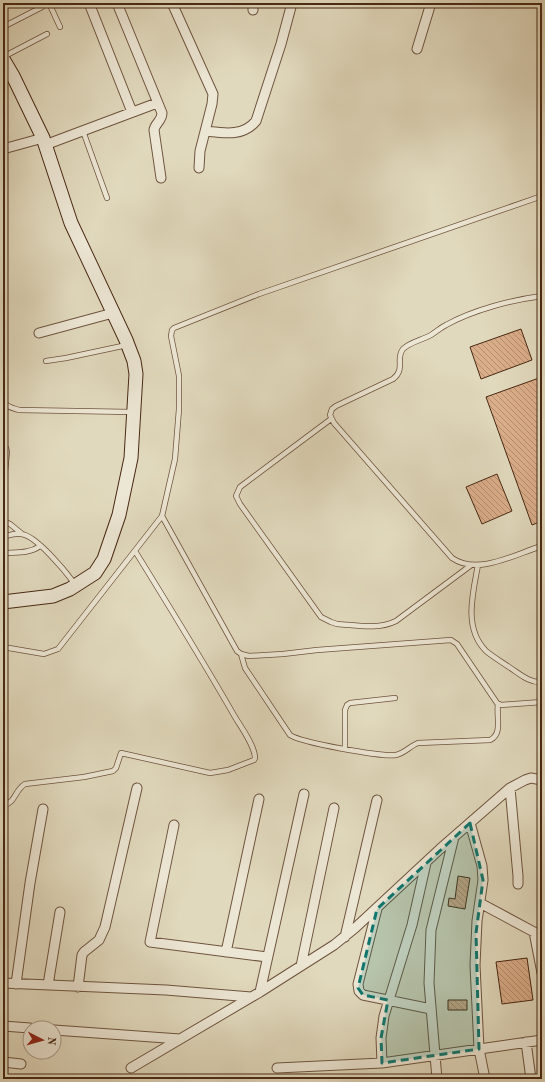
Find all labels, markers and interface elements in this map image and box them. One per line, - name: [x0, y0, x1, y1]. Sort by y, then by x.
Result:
- north arrow: [22, 1020, 62, 1060]
- text: N: [44, 1036, 56, 1046]

